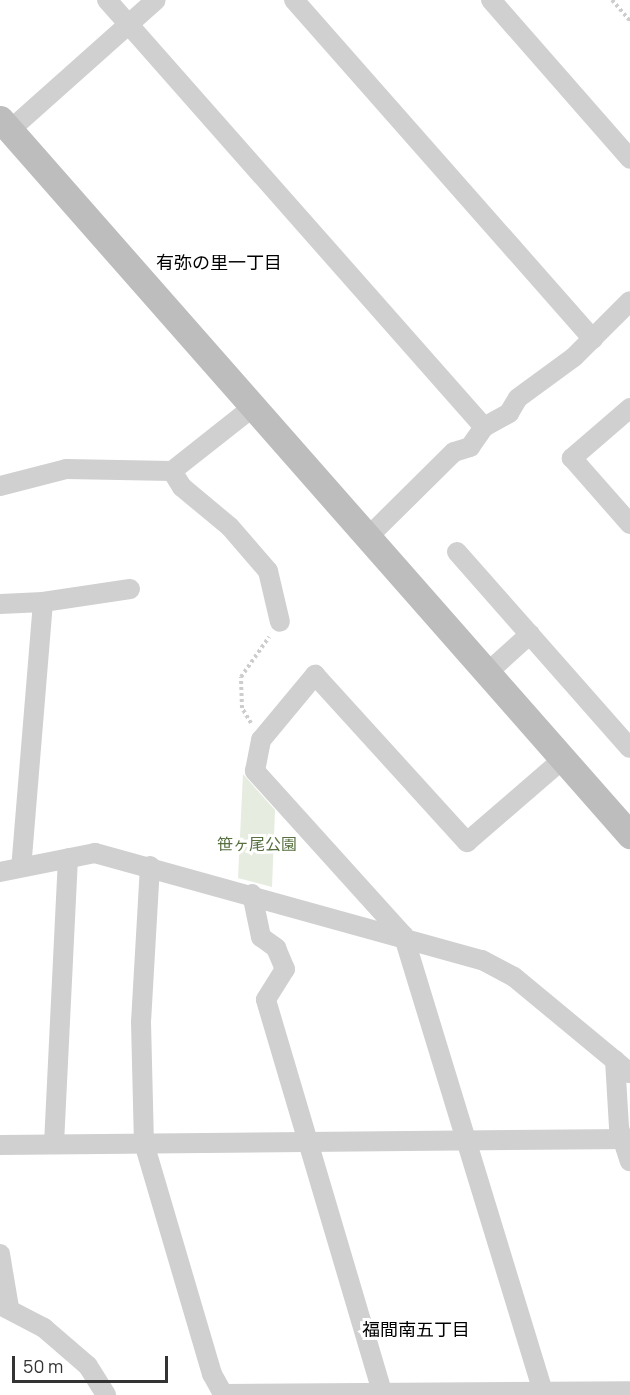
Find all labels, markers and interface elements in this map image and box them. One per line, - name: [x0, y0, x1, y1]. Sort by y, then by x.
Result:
- district label: 有弥の里一丁目: [156, 251, 282, 273]
- park label: 笹ヶ尾公園: [217, 834, 297, 854]
- district label: 福間南五丁目: [362, 1318, 470, 1340]
- scale bar: [15, 1344, 171, 1382]
- text: 50 m: [23, 1354, 63, 1378]

